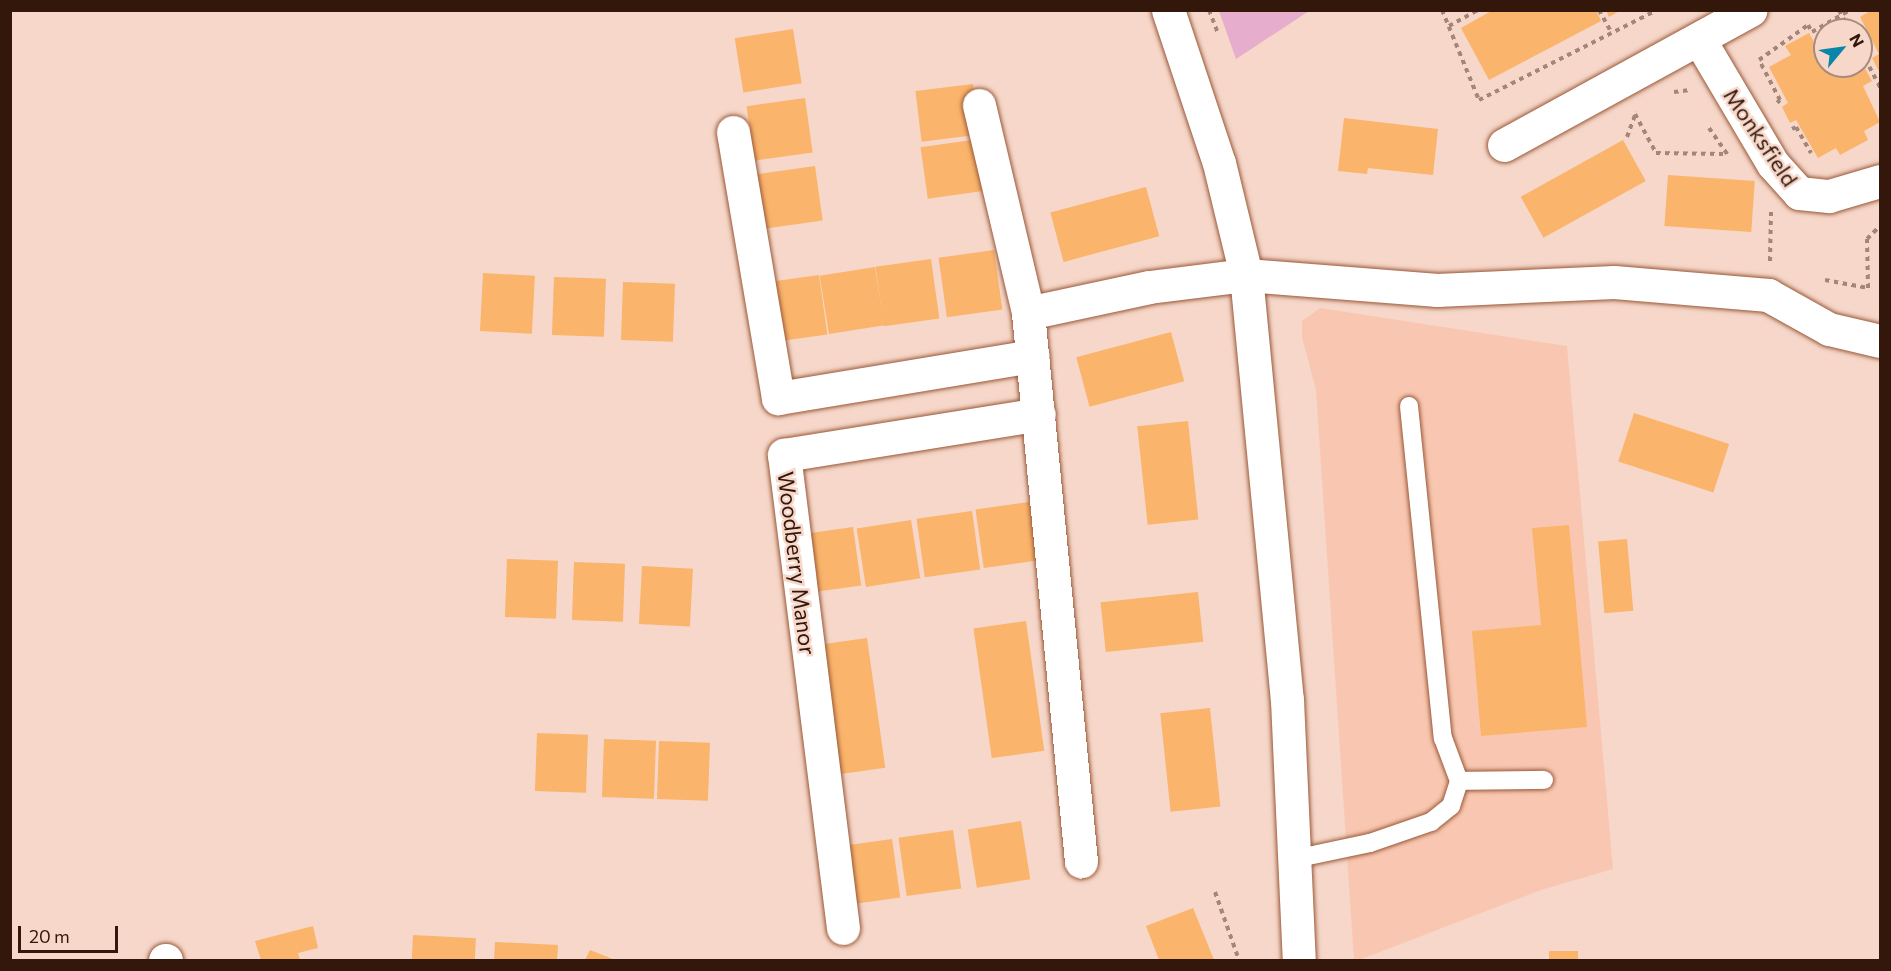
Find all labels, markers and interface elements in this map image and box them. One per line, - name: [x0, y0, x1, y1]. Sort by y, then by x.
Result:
- north arrow: [1813, 18, 1873, 78]
- text: N: [1846, 30, 1869, 50]
- street label: Monksfield: [1718, 83, 1804, 191]
- street label: Woodberry Manor: [773, 470, 821, 656]
- scale bar: [21, 914, 122, 952]
- text: 20 m: [29, 925, 70, 947]

